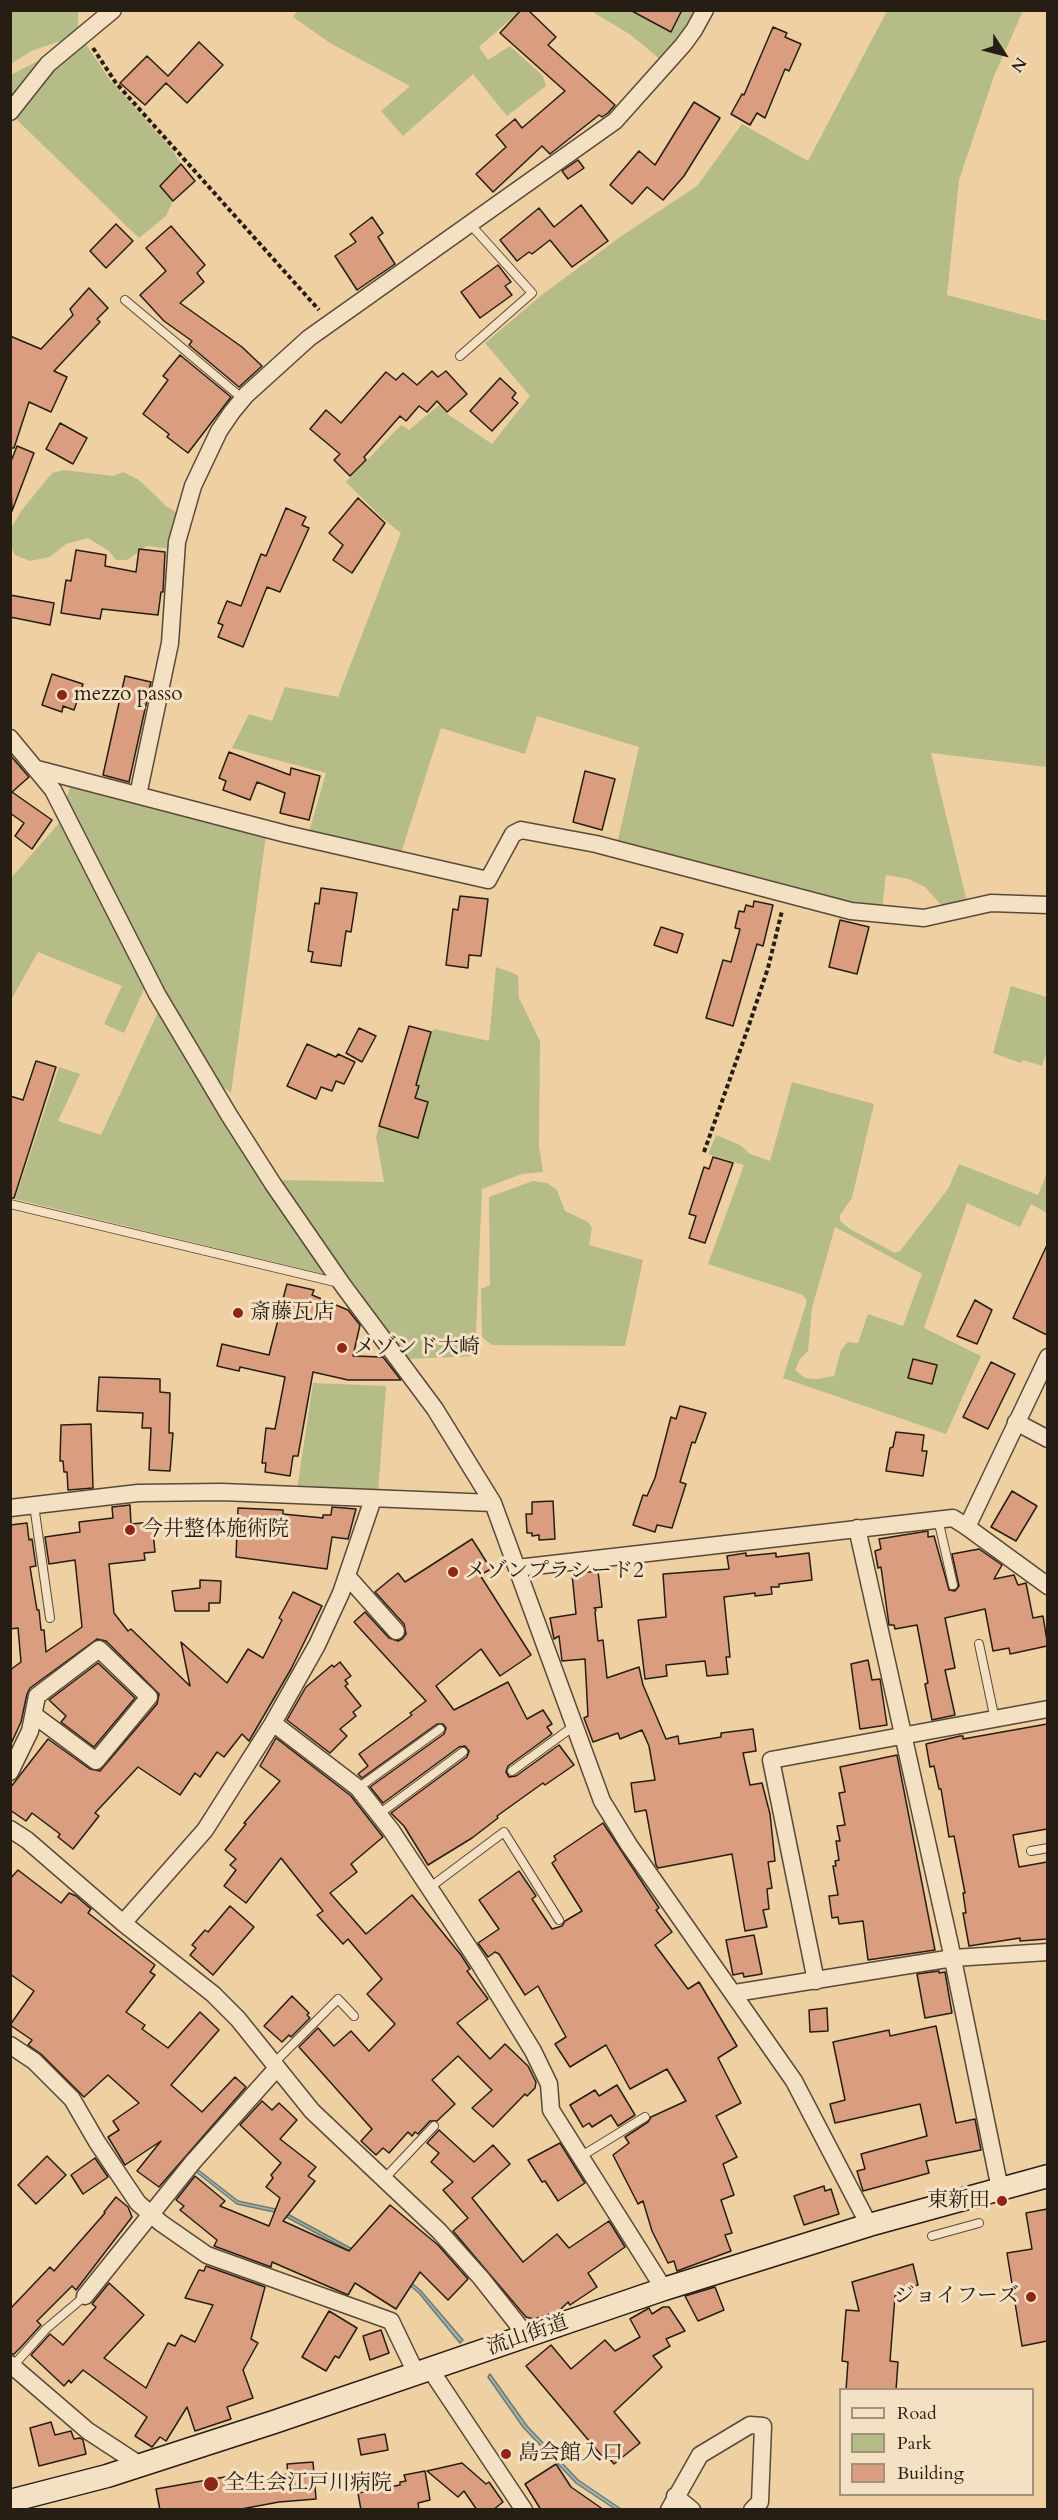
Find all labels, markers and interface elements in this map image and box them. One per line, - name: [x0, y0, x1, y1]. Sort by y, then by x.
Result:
- north arrow: [974, 24, 1034, 84]
- text: N: [1006, 52, 1032, 77]
- place label: mezzo passo: [74, 682, 183, 708]
- marker: mezzo passo: [55, 688, 69, 702]
- place label: 斎藤瓦店: [250, 1300, 334, 1326]
- marker: 斎藤瓦店: [231, 1306, 245, 1320]
- place label: メゾンド大崎: [354, 1335, 480, 1361]
- marker: メゾンド大崎: [335, 1341, 349, 1355]
- place label: 今井整体施術院: [142, 1517, 289, 1543]
- marker: 今井整体施術院: [123, 1523, 137, 1537]
- place label: メゾンプラシード2: [465, 1559, 644, 1585]
- marker: メゾンプラシード2: [446, 1565, 460, 1579]
- place label: 東新田: [927, 2188, 990, 2214]
- marker: 東新田: [995, 2194, 1009, 2208]
- place label: ジョイフーズ: [894, 2284, 1019, 2310]
- marker: ジョイフーズ: [1024, 2290, 1038, 2304]
- street label: 流山街道: [484, 2310, 572, 2362]
- legend: [839, 2388, 1034, 2496]
- text: Road: [897, 2401, 937, 2426]
- text: Park: [897, 2431, 932, 2456]
- place label: 島会館入口: [518, 2441, 623, 2467]
- marker: 島会館入口: [499, 2447, 513, 2461]
- text: Building: [897, 2461, 964, 2486]
- place label: 全生会江戸川病院: [224, 2471, 392, 2497]
- marker: 全生会江戸川病院: [202, 2475, 220, 2493]

